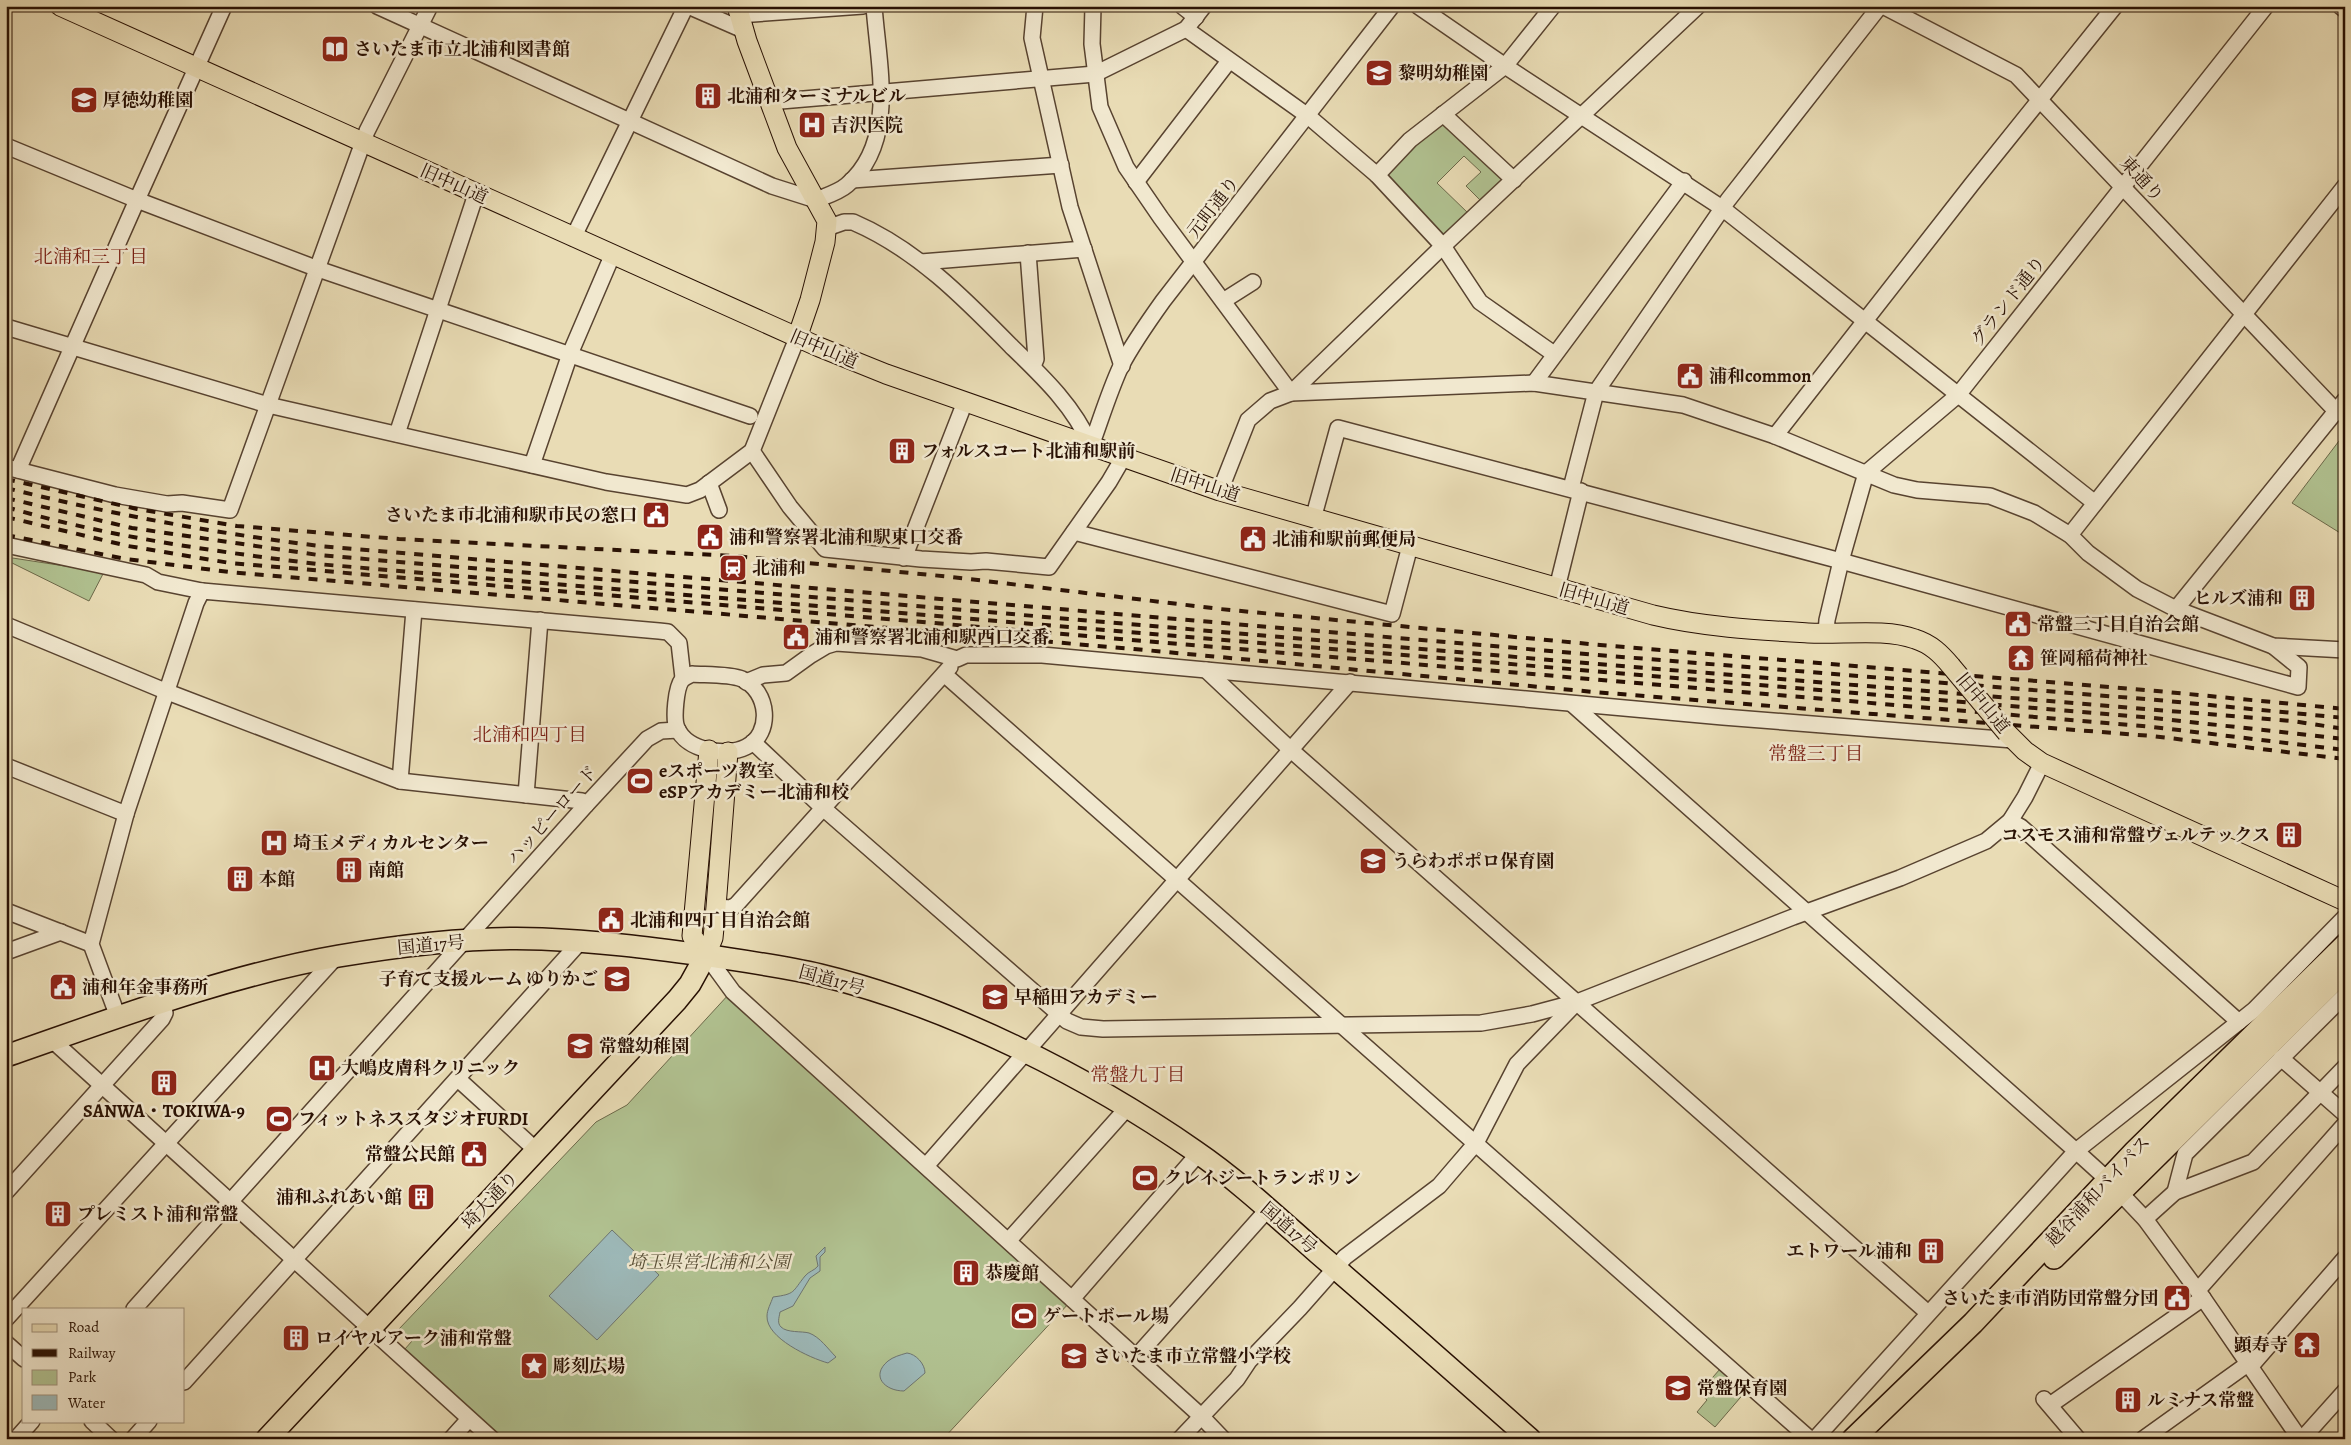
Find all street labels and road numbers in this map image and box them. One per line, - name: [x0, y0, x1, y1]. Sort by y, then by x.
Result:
- street label: 東通り: [2115, 151, 2169, 207]
- street label: 旧中山道: [416, 158, 492, 210]
- street label: 元町通り: [1181, 171, 1245, 243]
- street label: グランド通り: [1965, 251, 2051, 351]
- street label: 旧中山道: [786, 324, 862, 374]
- street label: 旧中山道: [1167, 462, 1243, 508]
- street label: 旧中山道: [1556, 578, 1632, 620]
- street label: 旧中山道: [1951, 668, 2015, 738]
- street label: ハッピーロード: [501, 760, 603, 870]
- street label: 国道17号: [396, 930, 466, 960]
- street label: 国道17号: [796, 960, 868, 1000]
- street label: 越谷浦和バイパス: [2040, 1130, 2156, 1252]
- street label: 埼大通り: [457, 1165, 523, 1235]
- street label: 国道17号: [1256, 1197, 1322, 1259]

